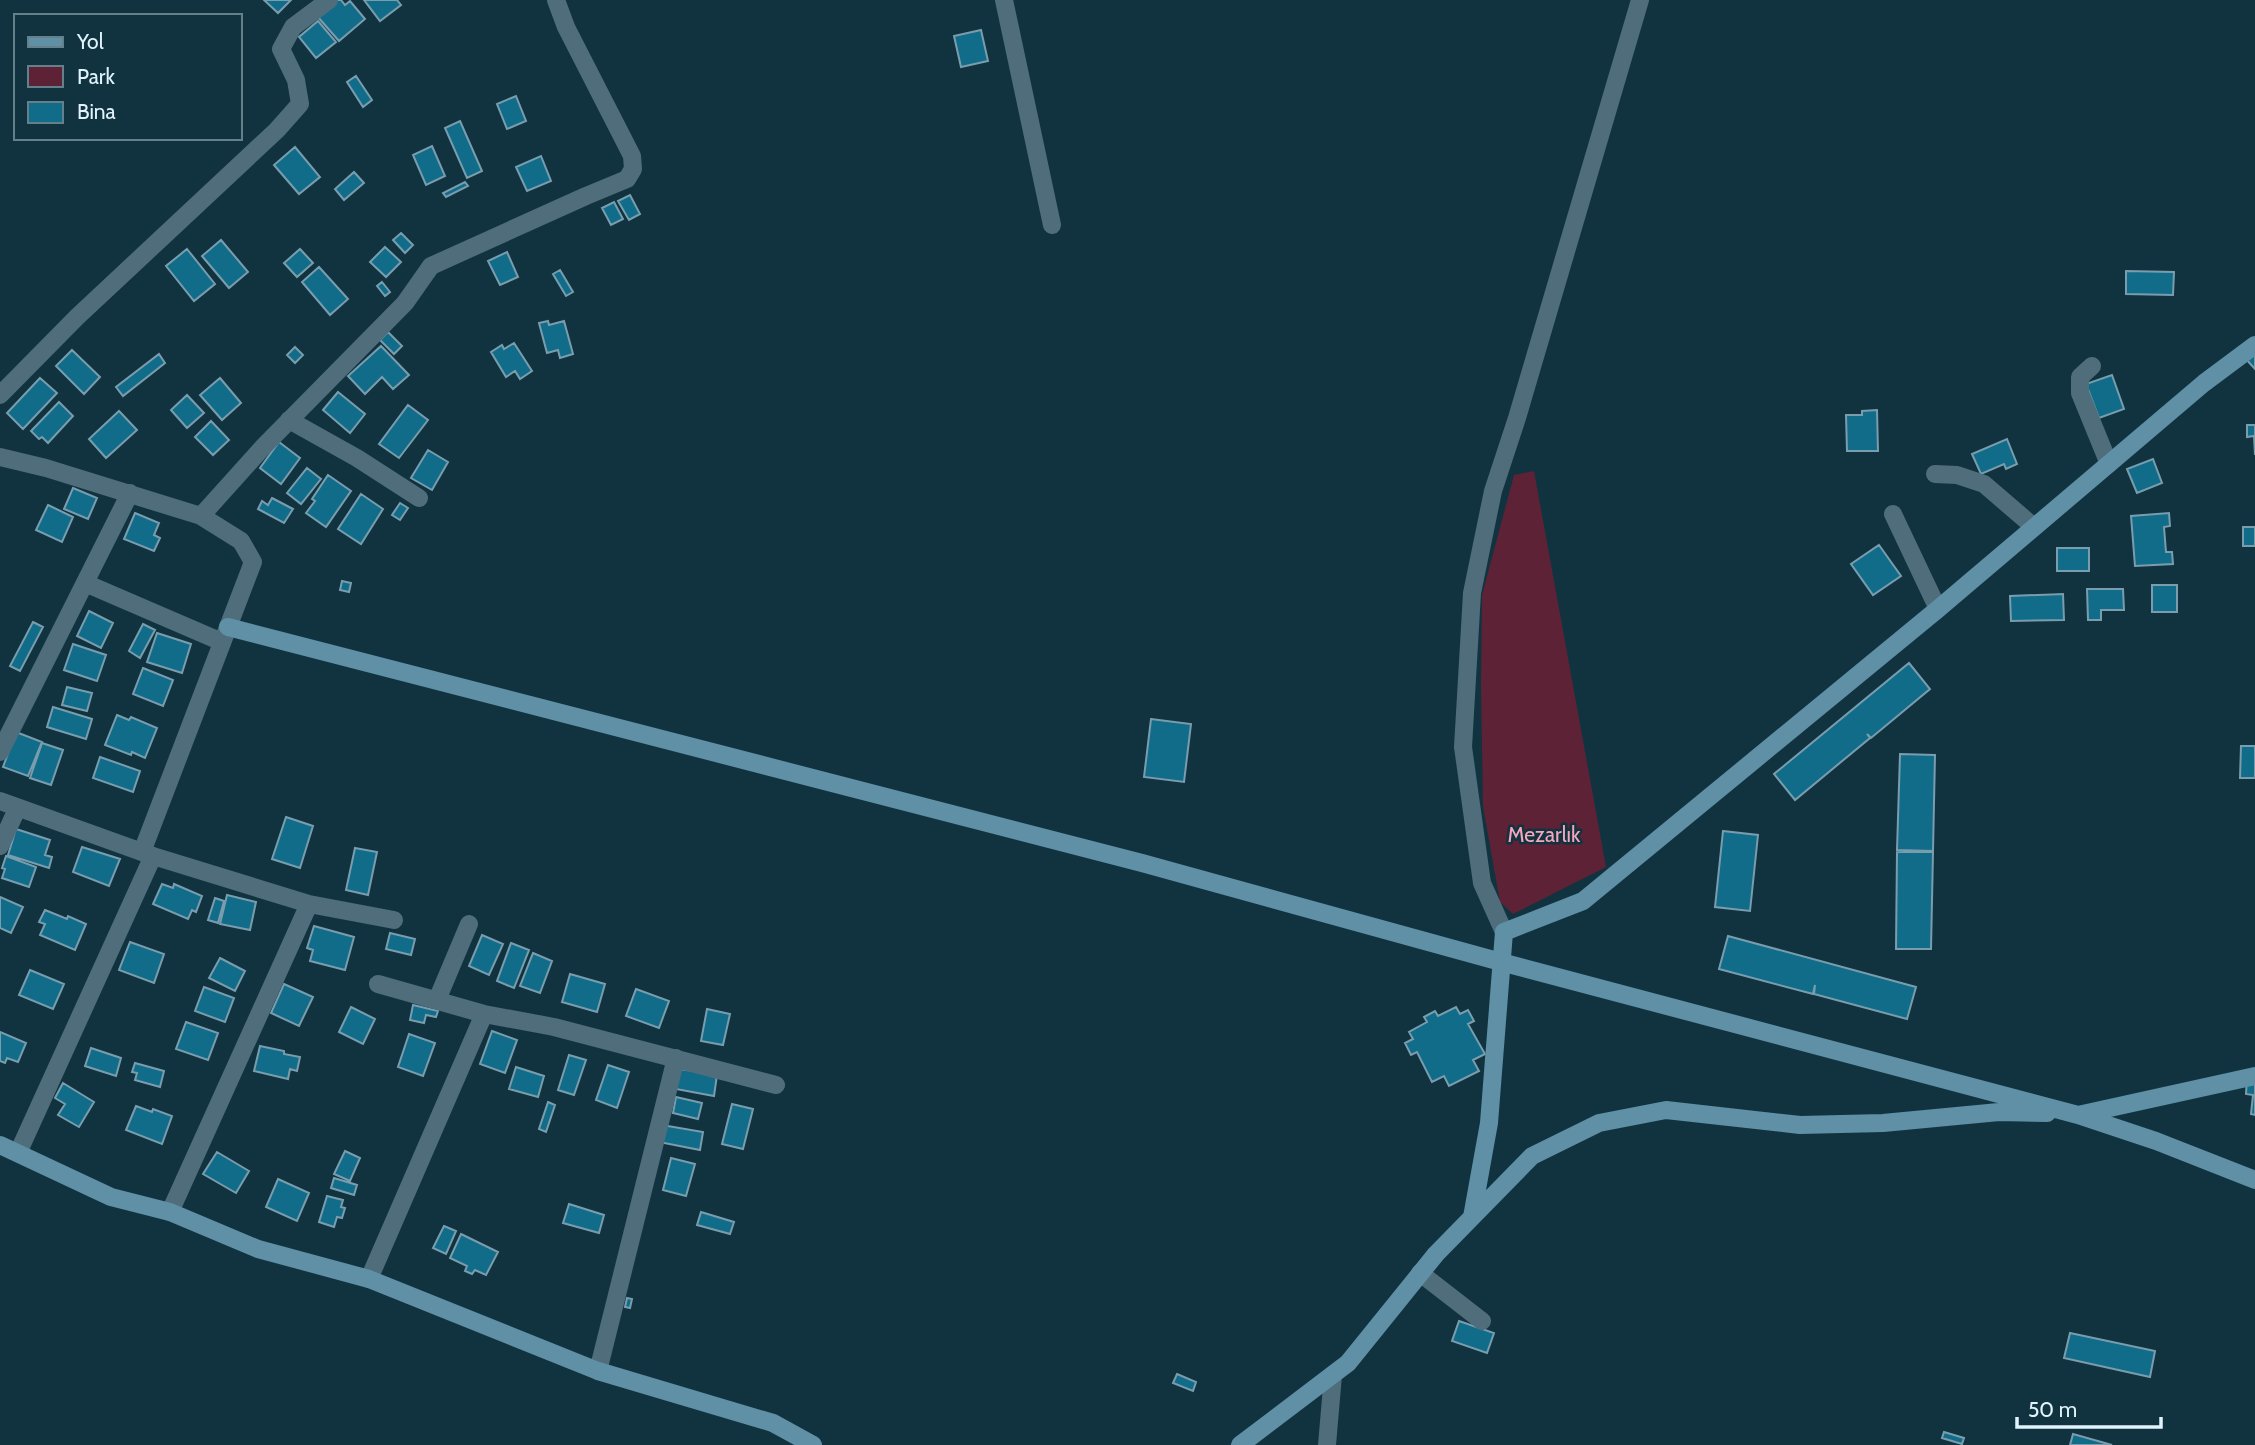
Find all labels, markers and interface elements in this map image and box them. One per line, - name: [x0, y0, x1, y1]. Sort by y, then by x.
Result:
- legend: [14, 14, 242, 140]
- text: Yol: [76, 29, 104, 54]
- text: Park: [77, 64, 115, 89]
- text: Bina: [77, 99, 116, 124]
- park label: Mezarlık: [1508, 822, 1581, 847]
- scale bar: [2017, 1386, 2160, 1430]
- text: 50 m: [2028, 1397, 2077, 1422]

